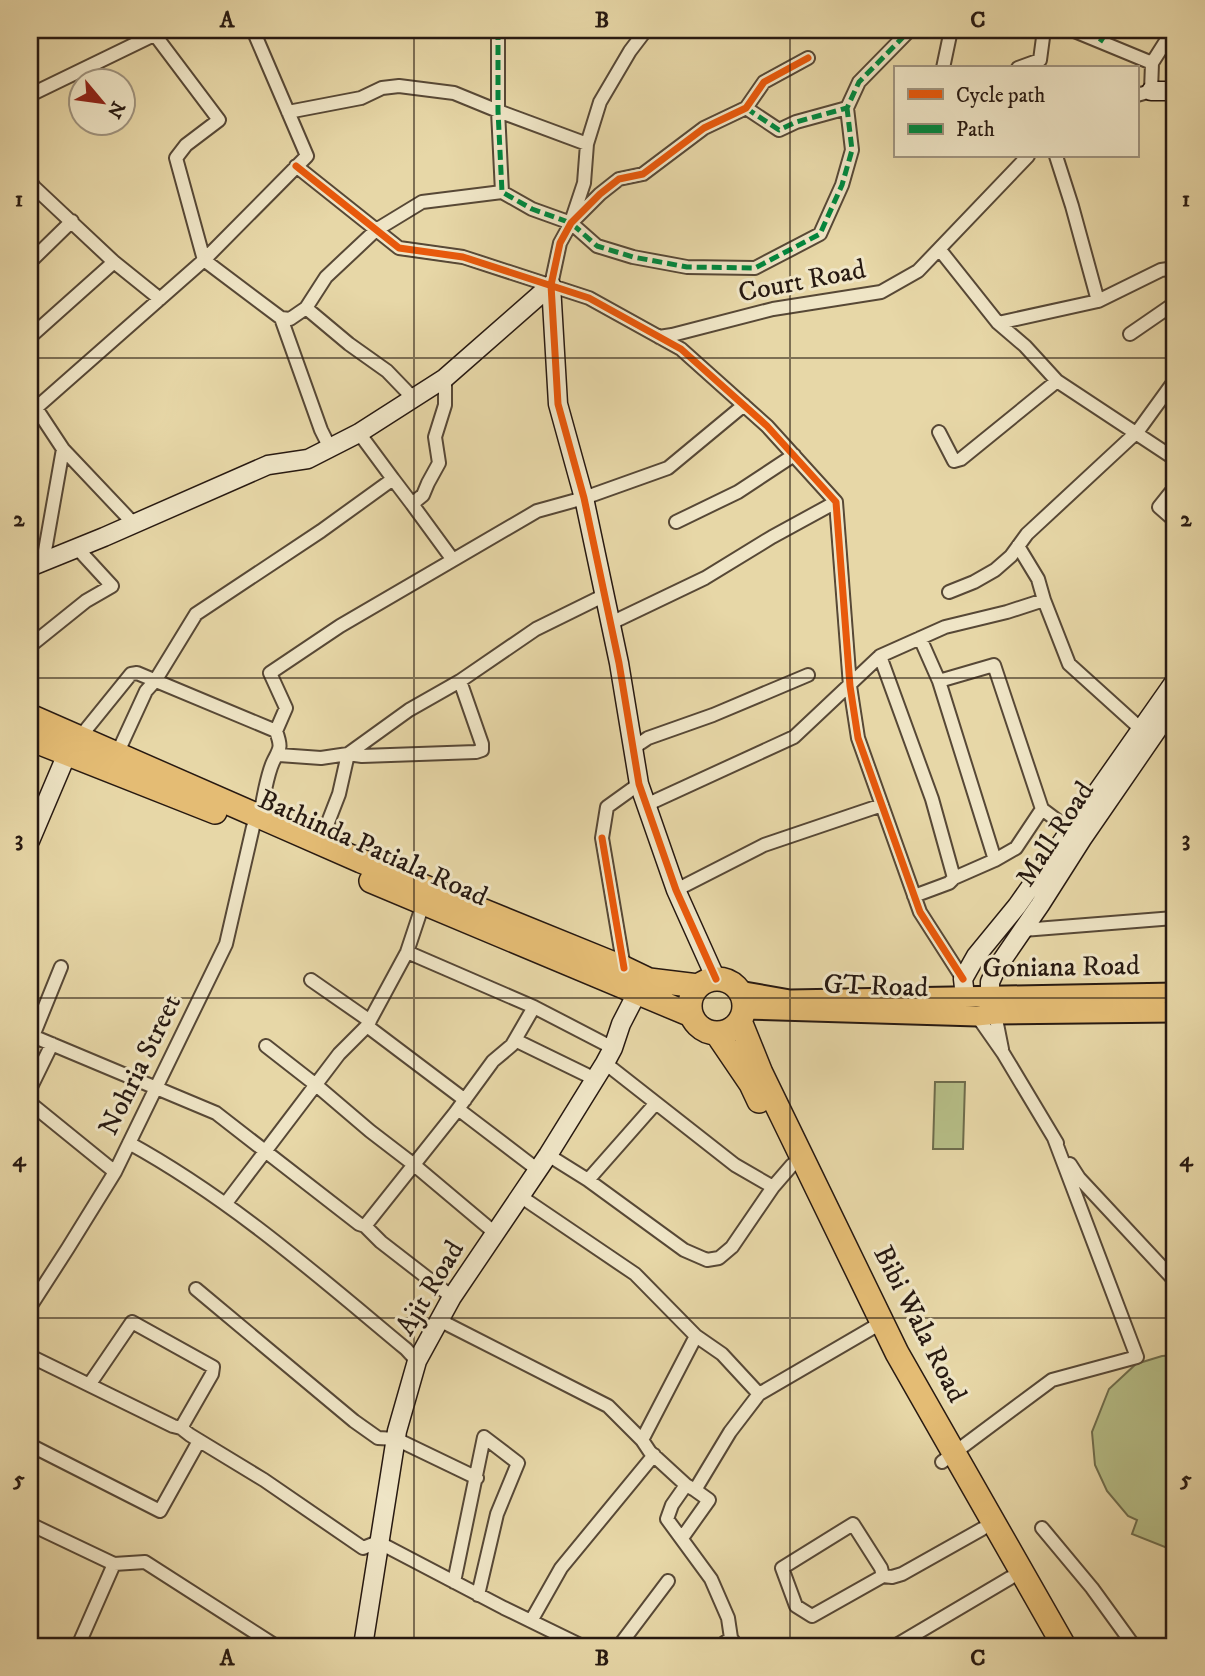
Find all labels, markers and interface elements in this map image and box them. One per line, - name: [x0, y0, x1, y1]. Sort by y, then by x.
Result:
- text: A: [219, 6, 236, 35]
- text: B: [595, 6, 609, 35]
- text: C: [970, 6, 986, 35]
- north arrow: [66, 66, 136, 136]
- legend: [894, 66, 1138, 158]
- text: Cycle path: [956, 83, 1045, 109]
- text: N: [102, 97, 129, 122]
- text: Path: [956, 117, 995, 143]
- text: 1: [15, 185, 23, 214]
- text: 1: [1182, 185, 1190, 214]
- street label: Court Road: [735, 251, 869, 310]
- text: 2: [13, 505, 25, 534]
- text: 2: [1180, 505, 1192, 534]
- street label: Mall Road: [1008, 775, 1102, 893]
- street label: Bathinda Patiala Road: [253, 782, 493, 914]
- text: 3: [15, 825, 23, 854]
- text: 3: [1182, 825, 1190, 854]
- street label: Goniana Road: [982, 948, 1140, 986]
- street label: GT Road: [823, 967, 929, 1005]
- street label: Nohria Street: [91, 989, 189, 1141]
- text: 4: [12, 1145, 27, 1174]
- text: 4: [1179, 1145, 1194, 1174]
- street label: Ajit Road: [388, 1234, 472, 1342]
- street label: Bibi Wala Road: [866, 1240, 974, 1408]
- text: 5: [12, 1465, 25, 1494]
- text: 5: [1179, 1465, 1192, 1494]
- text: A: [219, 1644, 236, 1673]
- text: B: [595, 1644, 609, 1673]
- text: C: [970, 1644, 986, 1673]

